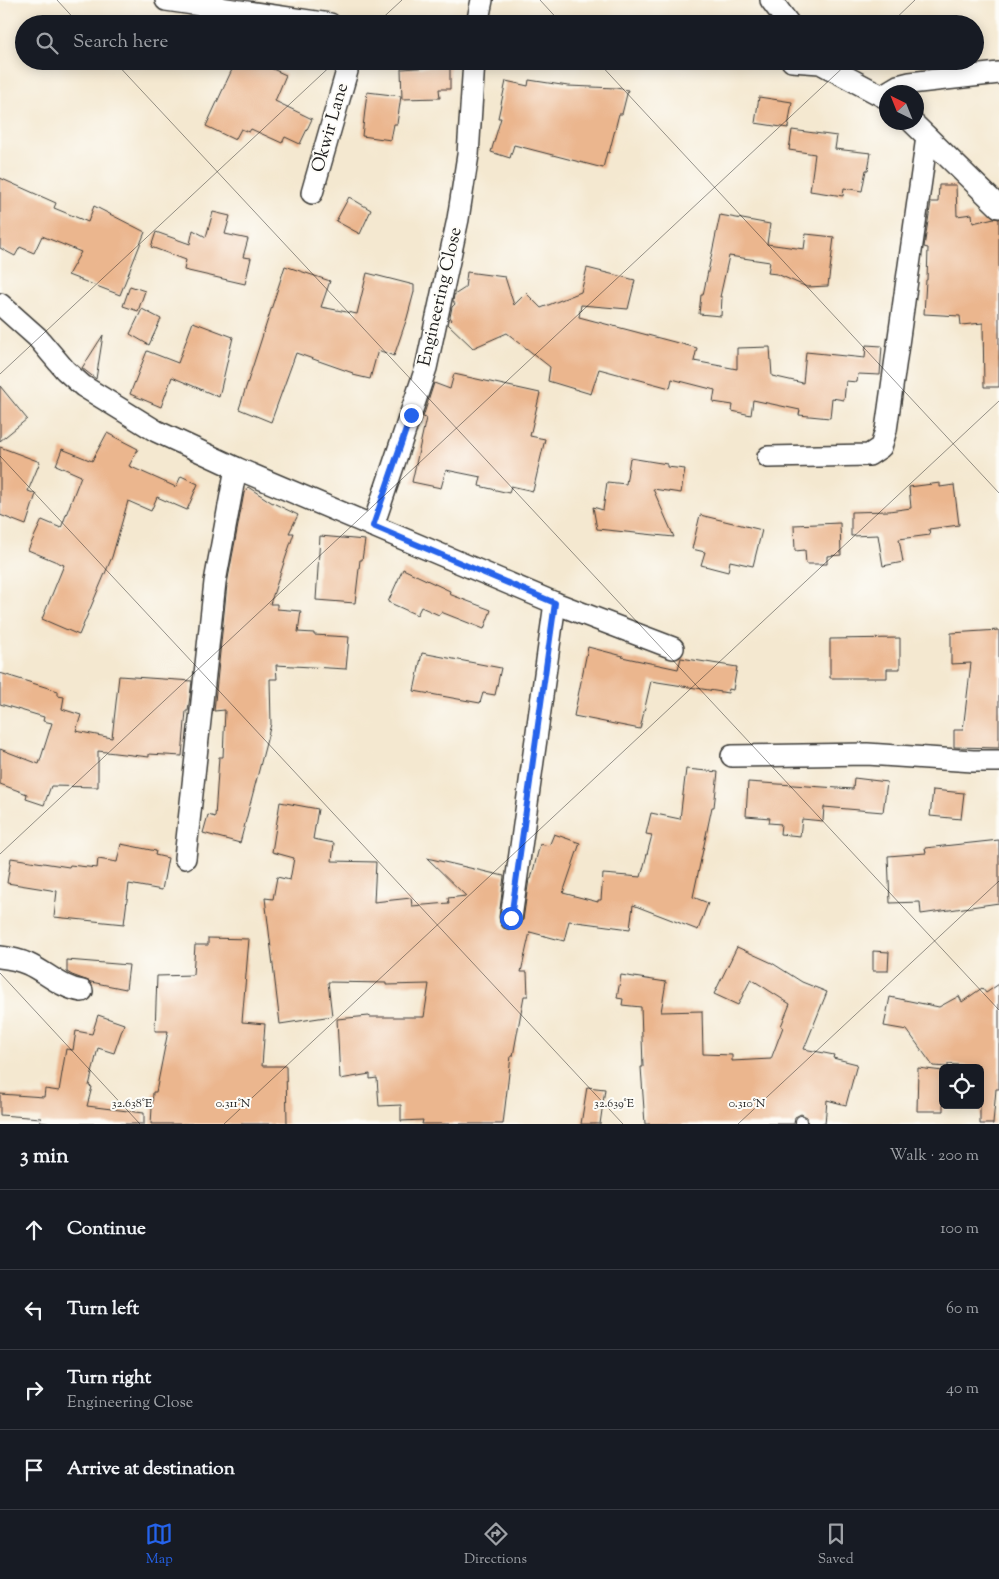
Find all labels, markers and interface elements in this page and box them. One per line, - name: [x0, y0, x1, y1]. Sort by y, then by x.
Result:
- search box: [15, 15, 984, 70]
- icon: search: [33, 29, 61, 57]
- text: Search here: [73, 29, 168, 56]
- street label: Okwir Lane: [306, 80, 356, 176]
- north arrow: [879, 85, 924, 130]
- street label: Engineering Close: [412, 225, 470, 369]
- route end: [400, 404, 423, 427]
- route start: [500, 907, 523, 930]
- map controls: [939, 1064, 984, 1109]
- button: locate: [939, 1064, 984, 1109]
- text: 32.638°E: [112, 1095, 153, 1113]
- text: 0.311°N: [216, 1095, 251, 1113]
- text: 32.639°E: [594, 1095, 635, 1113]
- text: 0.310°N: [729, 1095, 766, 1113]
- text: 3 min: [20, 1142, 69, 1172]
- text: Walk · 200 m: [890, 1145, 979, 1168]
- icon: ahead: [20, 1216, 48, 1244]
- text: Continue: [67, 1216, 146, 1243]
- text: 100 m: [940, 1218, 979, 1241]
- icon: left: [20, 1296, 48, 1324]
- text: Turn left: [67, 1296, 139, 1323]
- text: 60 m: [946, 1298, 979, 1321]
- text: Turn right: [67, 1365, 151, 1392]
- icon: right: [20, 1376, 48, 1404]
- text: 40 m: [946, 1378, 979, 1401]
- text: Engineering Close: [67, 1392, 193, 1415]
- icon: arrive: [20, 1456, 48, 1484]
- text: Arrive at destination: [67, 1456, 235, 1483]
- tab: Map: [145, 1520, 173, 1570]
- tab: Directions: [464, 1520, 527, 1570]
- tab: Saved: [818, 1520, 854, 1570]

